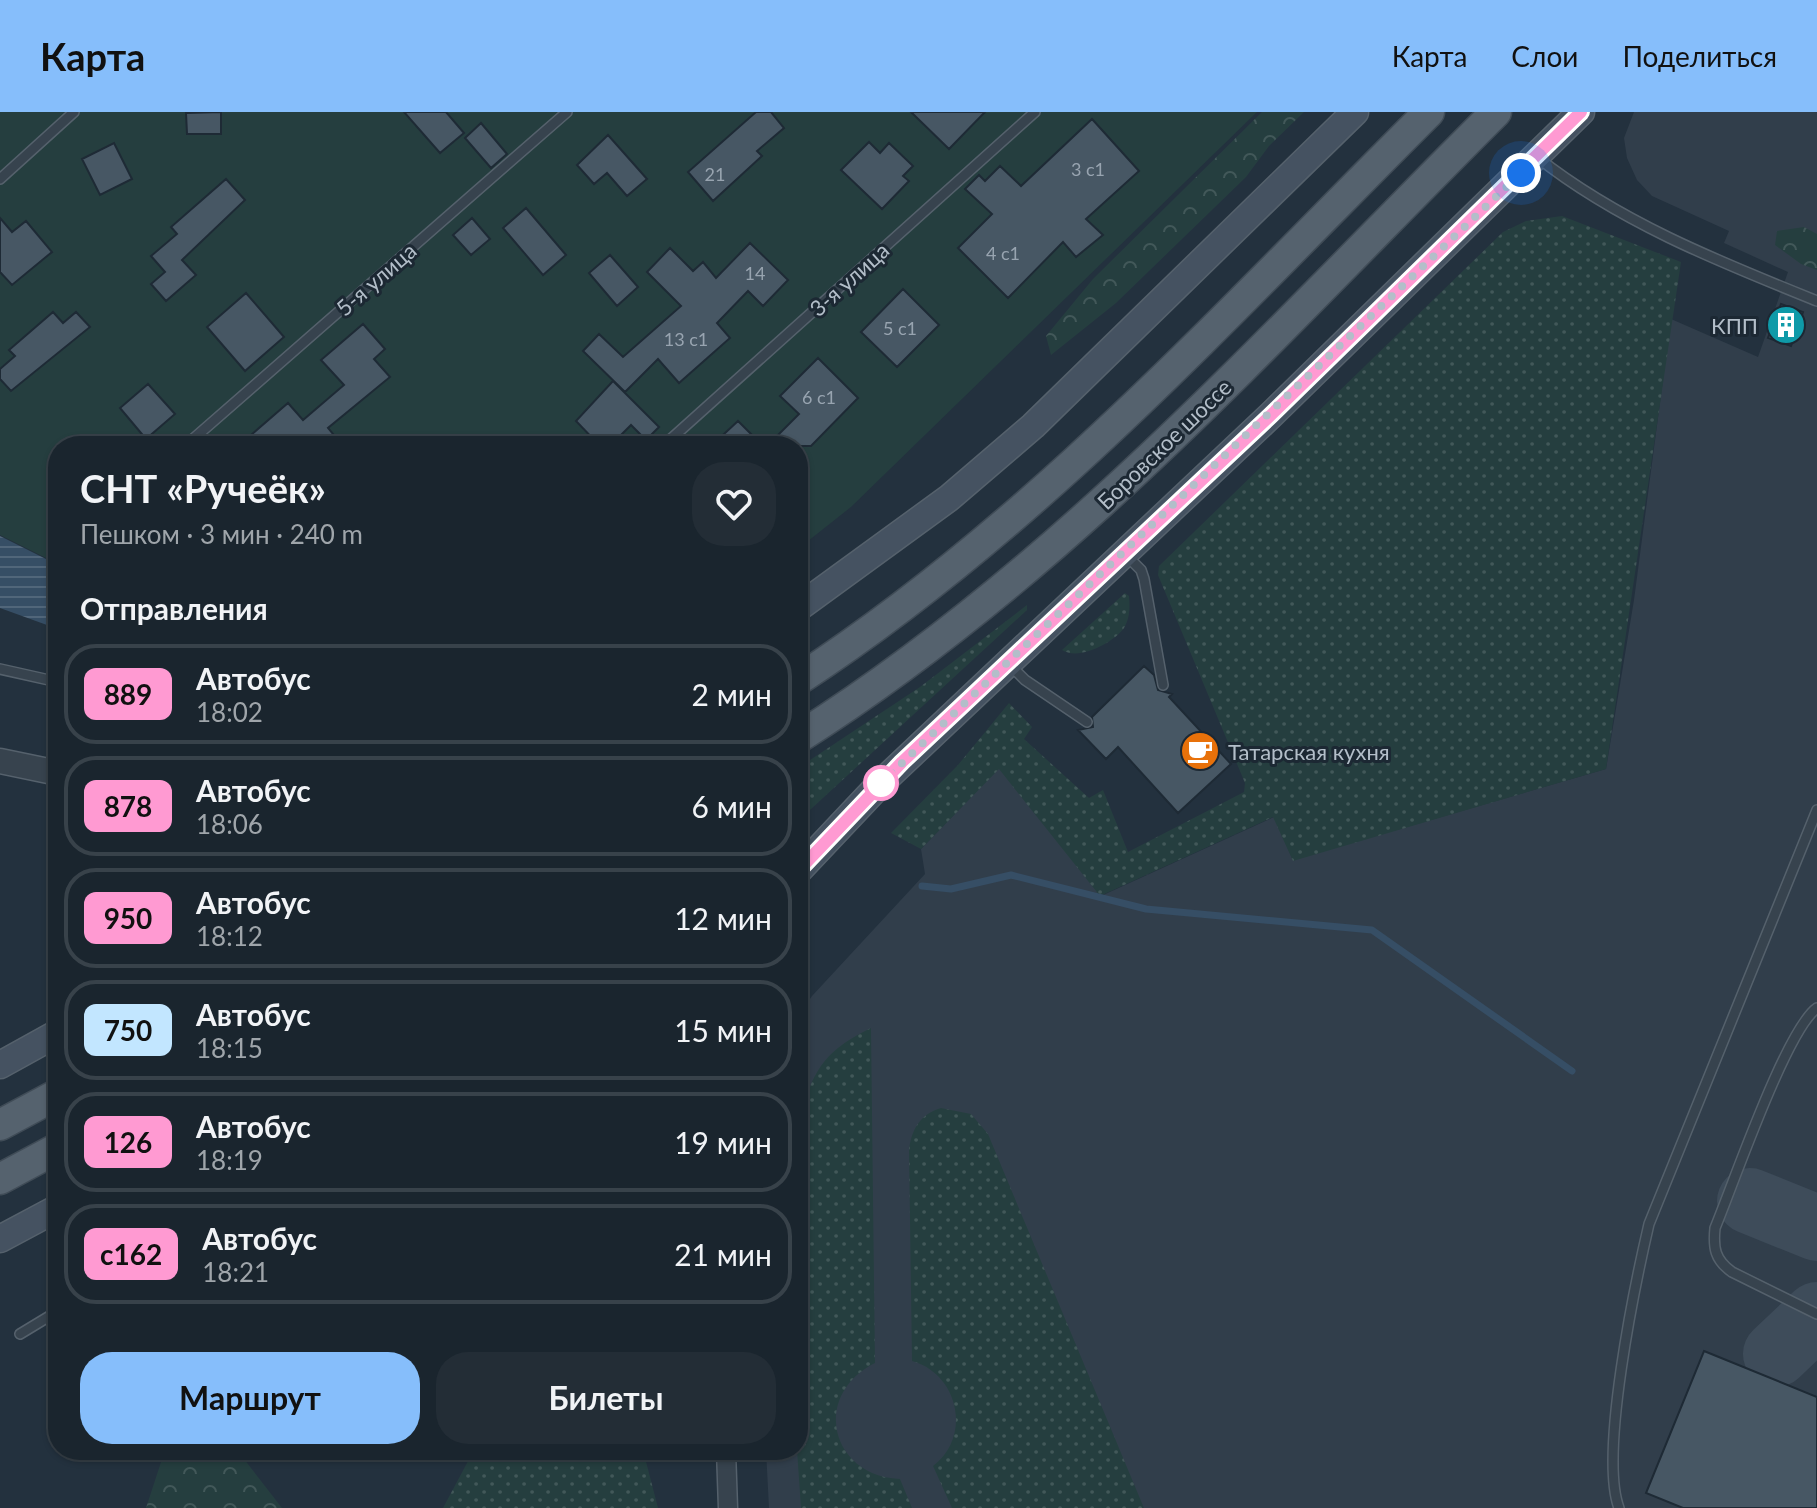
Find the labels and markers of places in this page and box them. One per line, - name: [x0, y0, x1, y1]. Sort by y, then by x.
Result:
- building icon: КПП: [1765, 304, 1807, 346]
- place label: КПП: [1711, 312, 1758, 339]
- cafe icon: Татарская кухня: [1179, 730, 1221, 772]
- place label: Татарская кухня: [1228, 738, 1390, 765]
- unlabelled marker: [864, 766, 898, 800]

